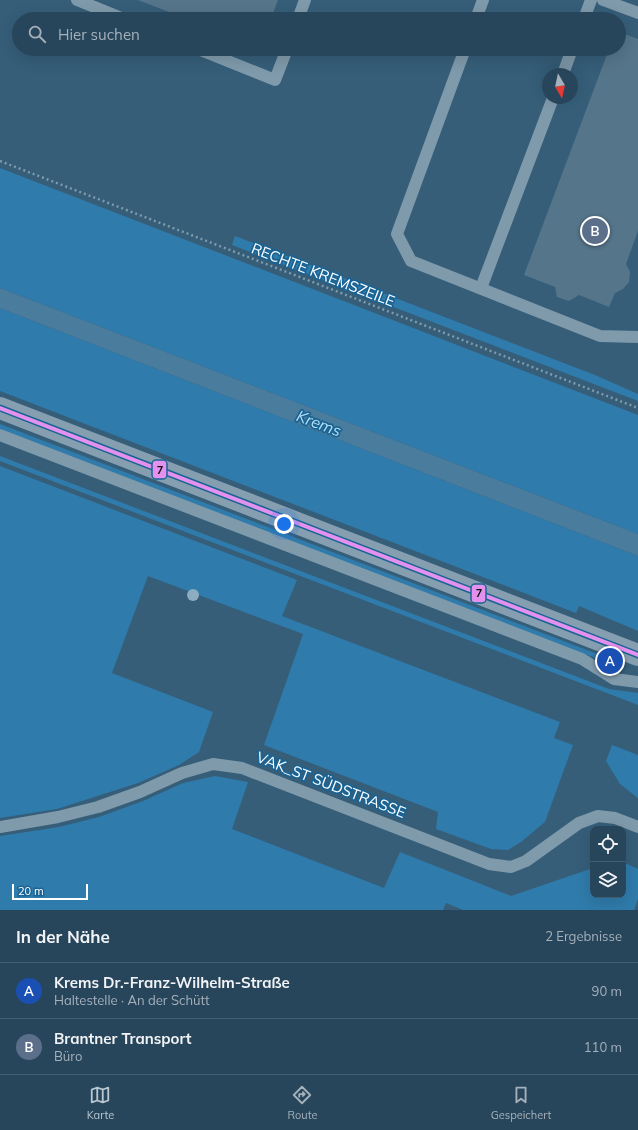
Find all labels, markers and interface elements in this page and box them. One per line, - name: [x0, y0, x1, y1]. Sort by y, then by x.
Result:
- search box: [12, 12, 626, 56]
- icon: search: [26, 23, 48, 45]
- text: Hier suchen: [58, 25, 140, 44]
- north arrow: [542, 68, 578, 104]
- pin: B: [582, 216, 608, 246]
- street label: RECHTE KREMSZEILE: [249, 238, 398, 311]
- water label: Krems: [294, 405, 344, 441]
- line badge: 7: [152, 460, 167, 479]
- text: 7: [157, 463, 164, 477]
- your location: [274, 514, 294, 534]
- line badge: 7: [471, 584, 486, 603]
- text: 7: [476, 586, 483, 600]
- pin: A: [597, 646, 623, 676]
- street label: VAK_ST SÜDSTRASSE: [254, 747, 409, 822]
- map controls: [590, 826, 626, 898]
- button: locate: [590, 826, 626, 862]
- button: layers: [590, 862, 626, 898]
- scale bar: [12, 882, 88, 901]
- text: 20 m: [18, 884, 44, 898]
- text: In der Nähe: [16, 926, 110, 947]
- text: 2 Ergebnisse: [545, 928, 622, 944]
- text: Krems Dr.-Franz-Wilhelm-Straße: [54, 973, 290, 992]
- text: A: [24, 983, 34, 999]
- text: 90 m: [592, 983, 622, 999]
- text: Haltestelle · An der Schütt: [54, 992, 210, 1008]
- text: Brantner Transport: [54, 1029, 191, 1048]
- text: B: [25, 1039, 33, 1055]
- text: 110 m: [584, 1039, 622, 1055]
- text: Büro: [54, 1048, 82, 1064]
- tab: Karte: [87, 1084, 114, 1122]
- tab: Route: [288, 1084, 317, 1122]
- tab: Gespeichert: [491, 1084, 551, 1122]

